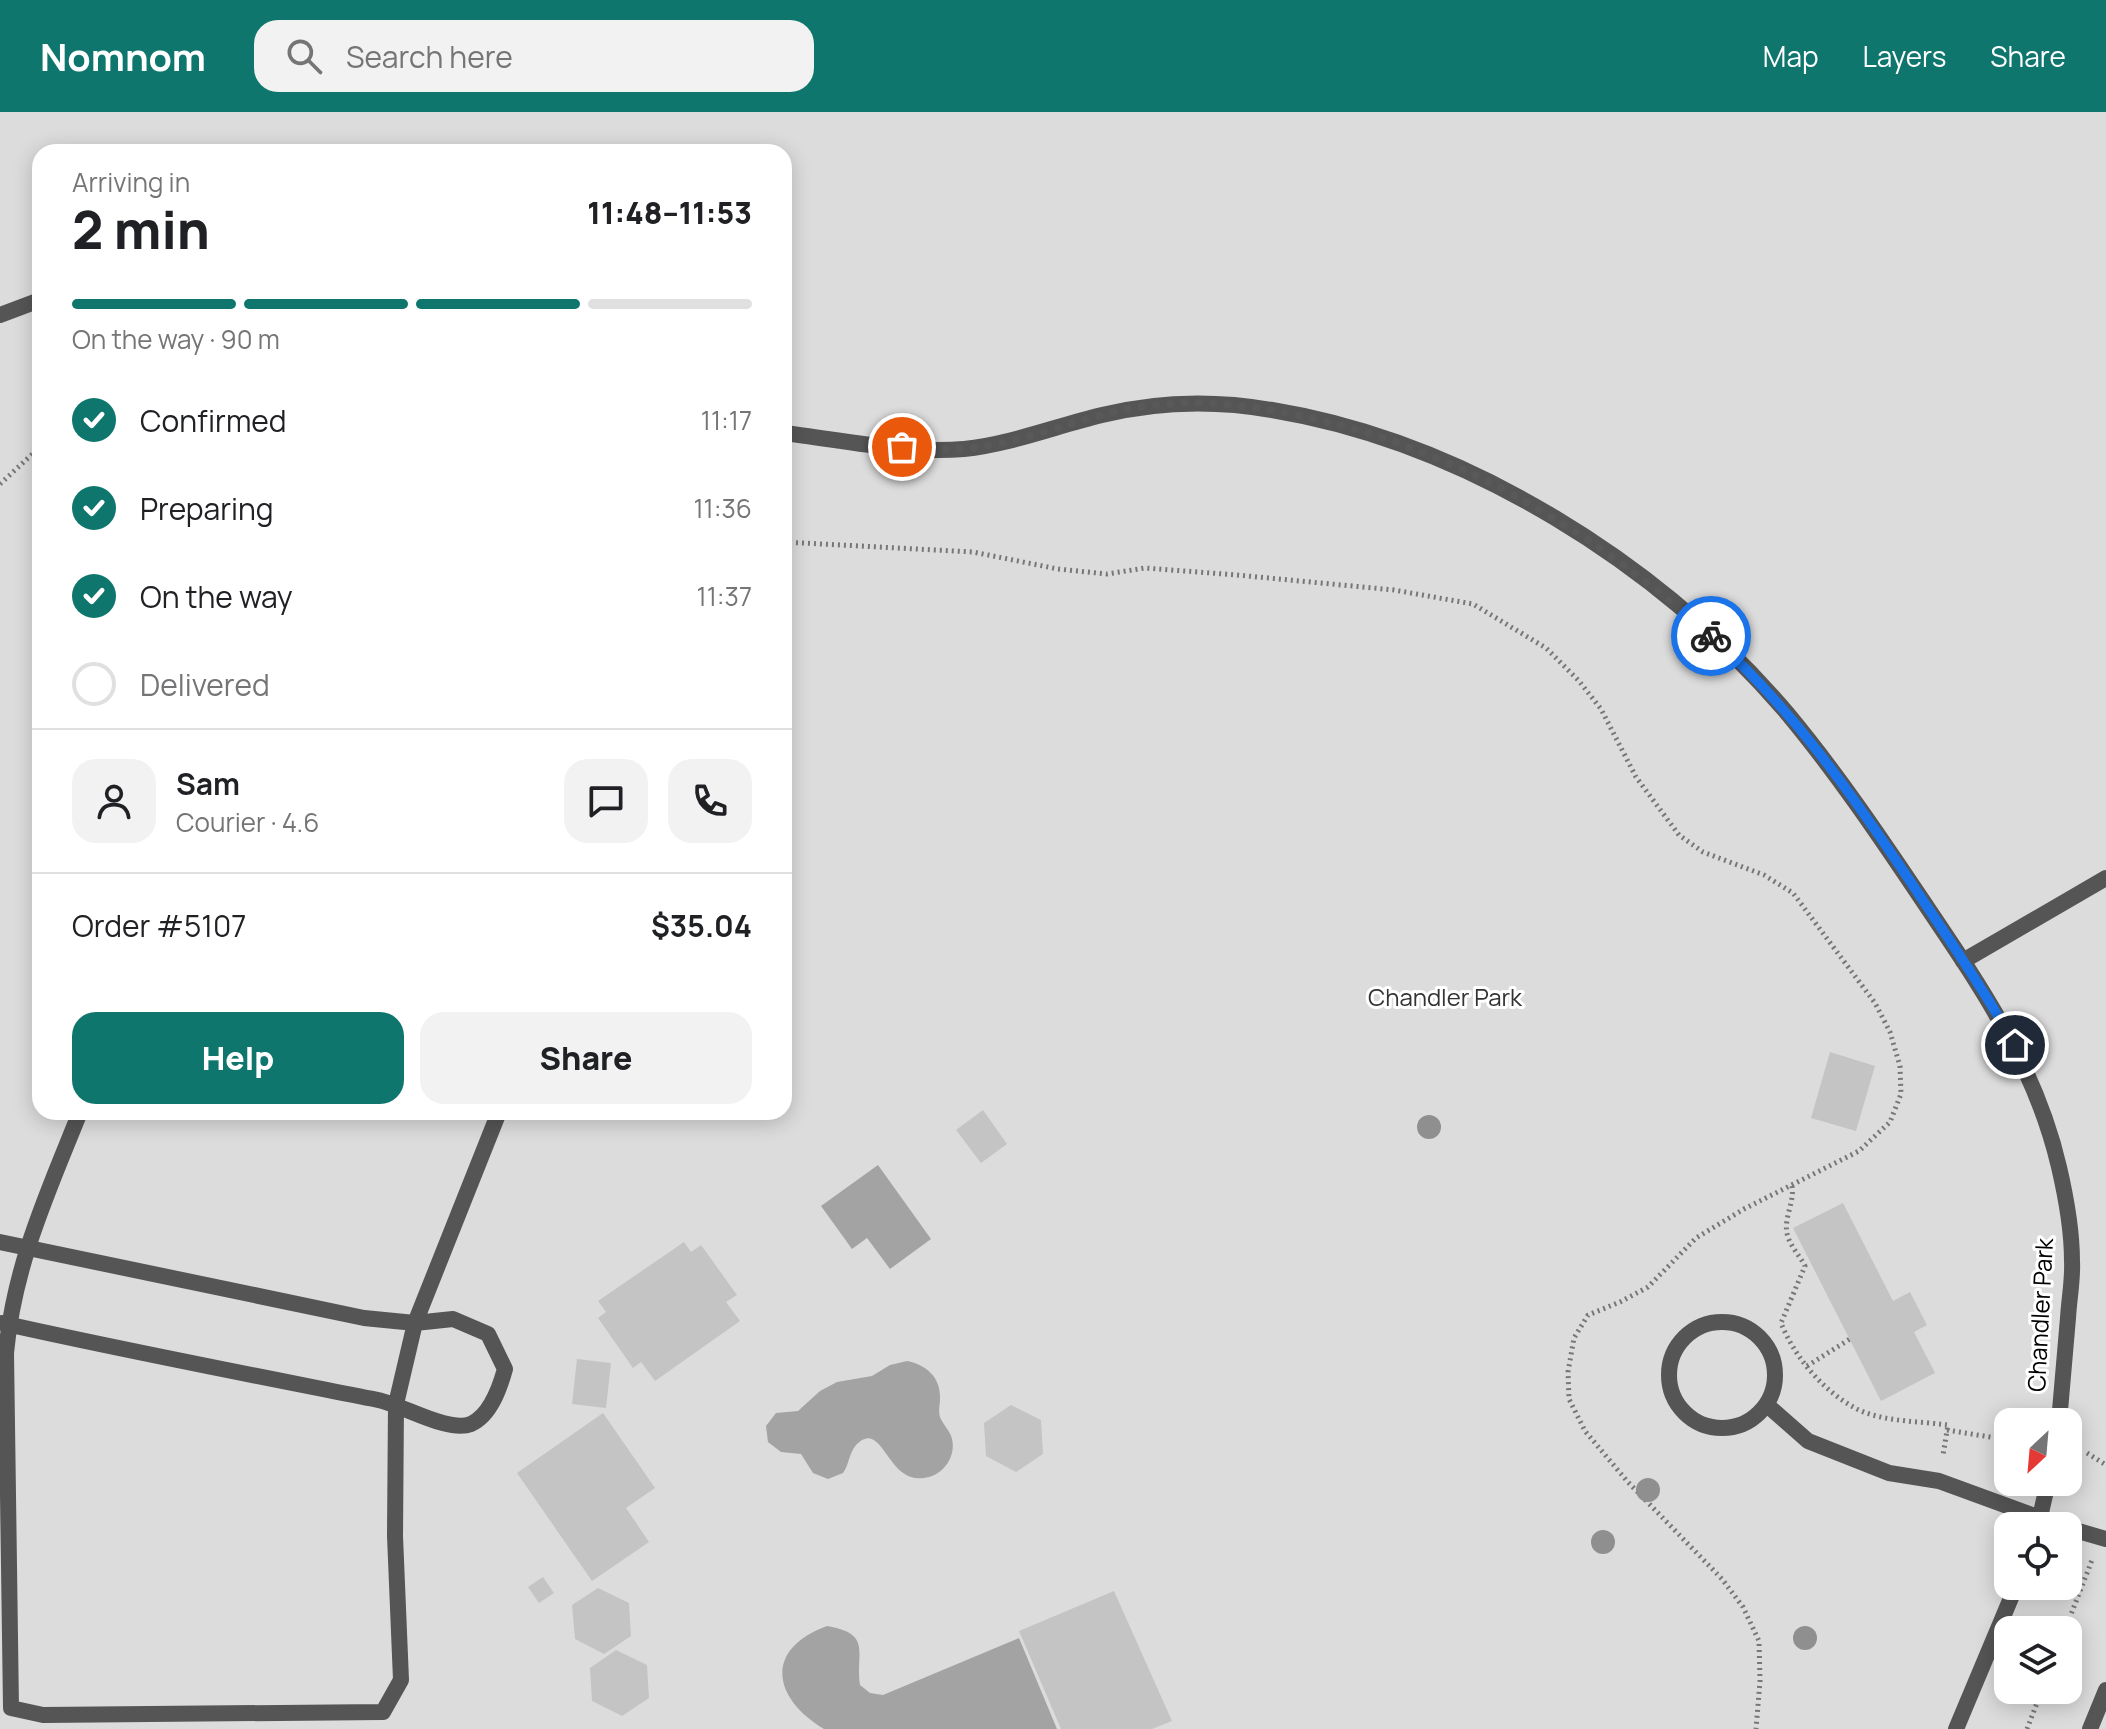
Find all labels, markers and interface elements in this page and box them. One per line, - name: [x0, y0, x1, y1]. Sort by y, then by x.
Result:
- search box: [254, 20, 814, 92]
- text: Nomnom: [40, 30, 206, 82]
- icon: search: [282, 34, 326, 78]
- text: Search here: [346, 36, 513, 77]
- text: Map: [1763, 37, 1819, 75]
- text: Layers: [1863, 37, 1946, 75]
- text: Share: [1990, 37, 2066, 75]
- text: Arriving in: [72, 164, 190, 200]
- text: 11:48–11:53: [587, 192, 752, 233]
- text: 2 min: [72, 194, 210, 265]
- text: On the way · 90 m: [72, 321, 280, 357]
- icon: check: [72, 398, 116, 442]
- text: Confirmed: [140, 400, 287, 441]
- text: 11:17: [701, 402, 752, 438]
- pin: [868, 413, 936, 481]
- icon: bag: [880, 425, 924, 469]
- icon: check: [72, 486, 116, 530]
- text: Preparing: [140, 488, 274, 529]
- text: 11:36: [693, 490, 752, 526]
- icon: check: [72, 574, 116, 618]
- text: On the way: [140, 576, 293, 617]
- text: 11:37: [697, 578, 752, 614]
- courier: [1671, 596, 1751, 676]
- icon: bike: [1689, 614, 1733, 658]
- text: Delivered: [140, 664, 270, 705]
- button: person: [72, 759, 156, 843]
- button: chat: [564, 759, 648, 843]
- button: phone: [668, 759, 752, 843]
- text: Sam: [176, 763, 240, 804]
- text: Courier · 4.6: [176, 804, 319, 840]
- text: Order #5107: [72, 905, 246, 946]
- text: $35.04: [651, 905, 752, 946]
- park label: Chandler Park: [1368, 980, 1523, 1013]
- pin: [1981, 1011, 2049, 1079]
- button: Help: [72, 1012, 404, 1104]
- button: Share: [420, 1012, 752, 1104]
- icon: home: [1993, 1023, 2037, 1067]
- street label: Chandler Park: [2019, 1236, 2060, 1393]
- north arrow: [1994, 1408, 2082, 1496]
- map controls: [1994, 1408, 2082, 1704]
- button: locate: [1994, 1512, 2082, 1600]
- button: layers: [1994, 1616, 2082, 1704]

